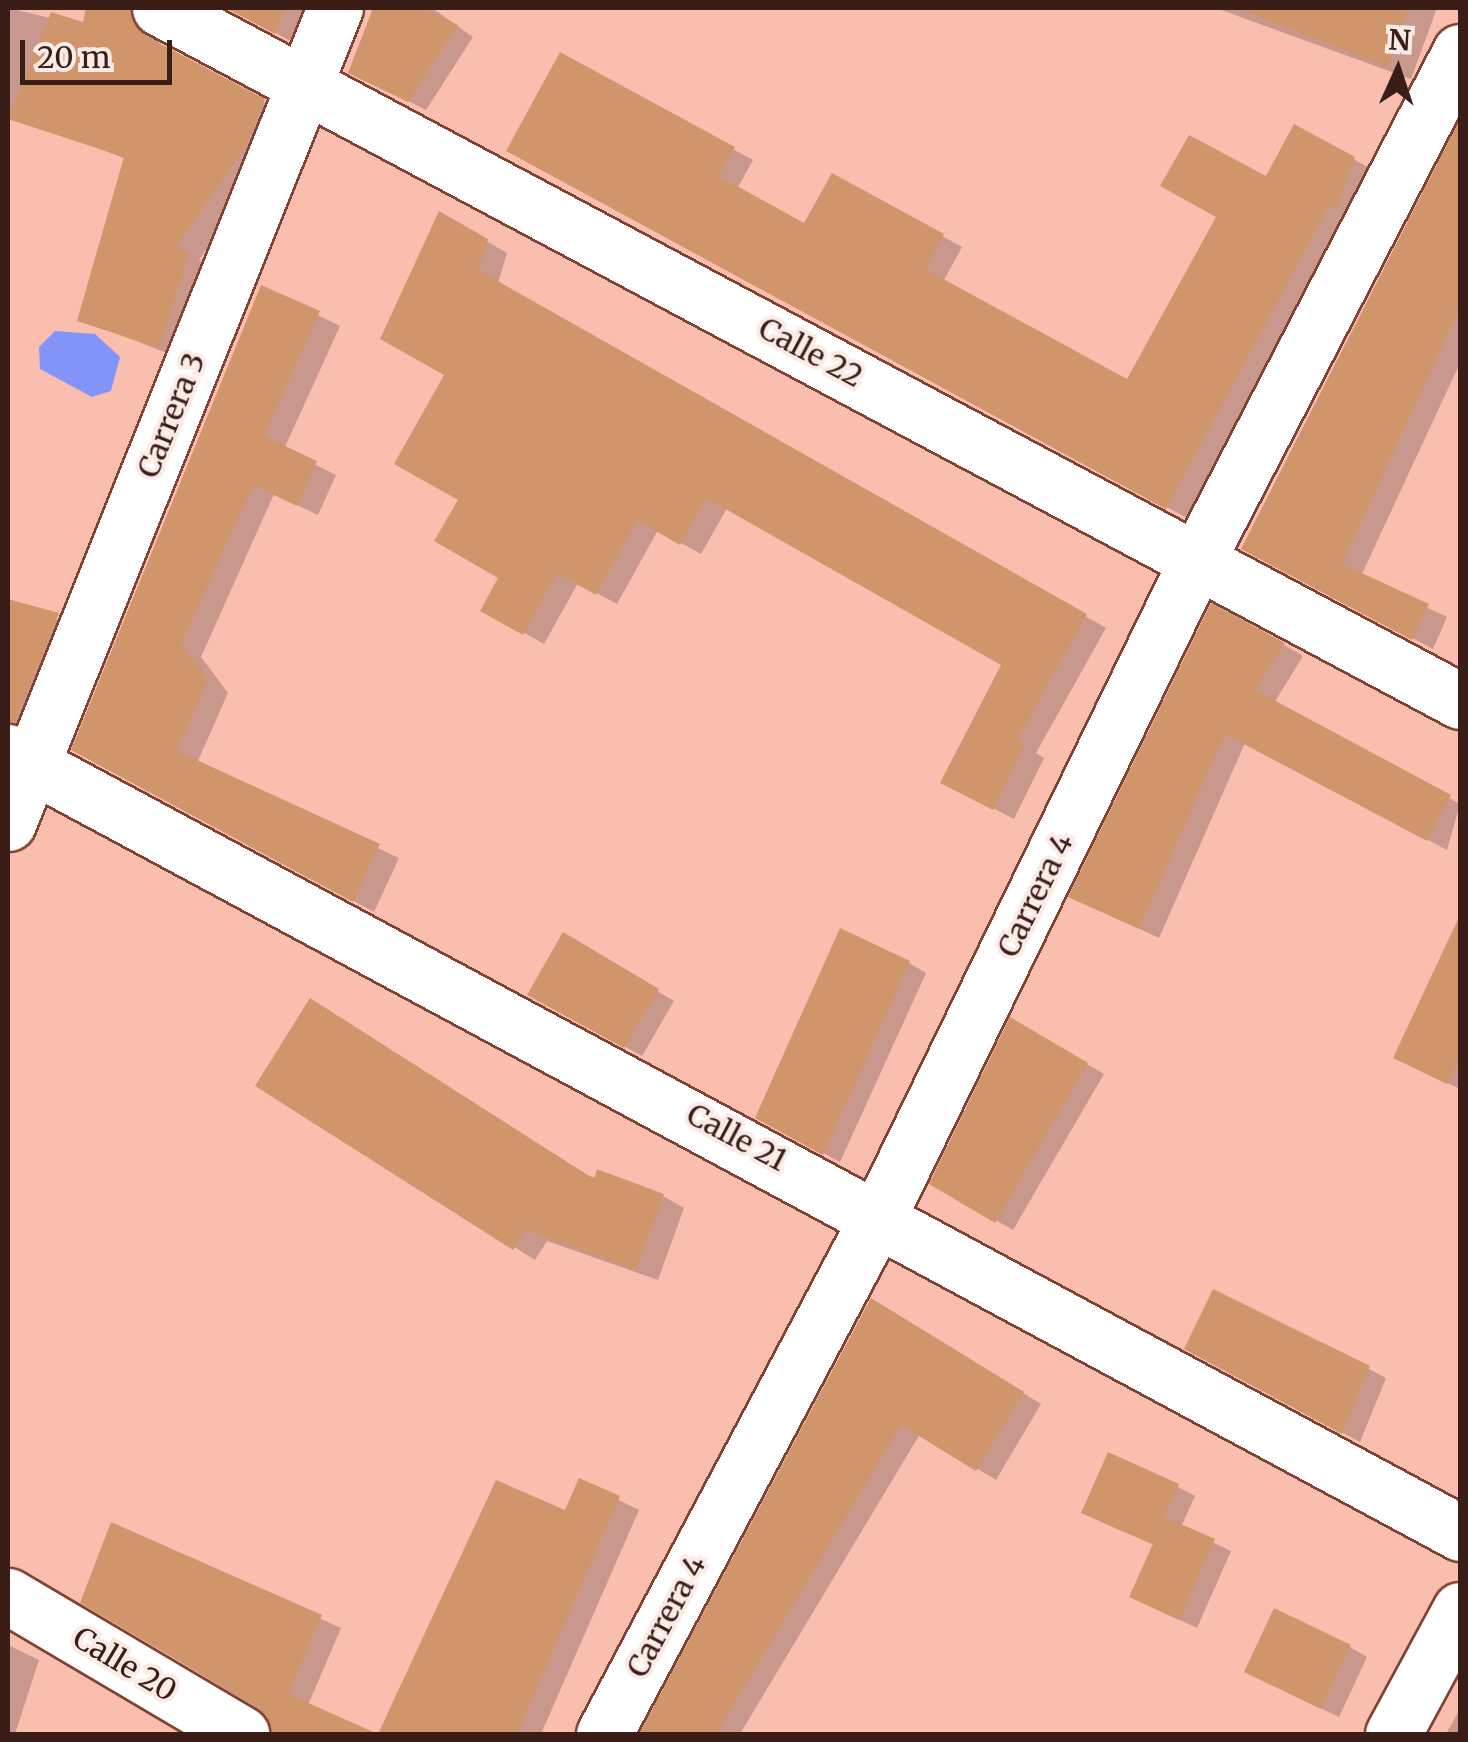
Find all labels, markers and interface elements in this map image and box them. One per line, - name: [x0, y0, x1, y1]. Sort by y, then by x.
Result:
- scale bar: [25, 20, 178, 82]
- north arrow: [1348, 20, 1448, 120]
- text: N: [1388, 21, 1412, 59]
- text: 20 m: [37, 38, 110, 76]
- street label: Calle 22: [753, 310, 869, 394]
- street label: Carrera 3: [130, 347, 212, 483]
- street label: Carrera 4: [990, 827, 1080, 963]
- street label: Calle 21: [681, 1096, 793, 1178]
- street label: Carrera 4: [619, 1549, 713, 1683]
- street label: Calle 20: [67, 1619, 183, 1709]

